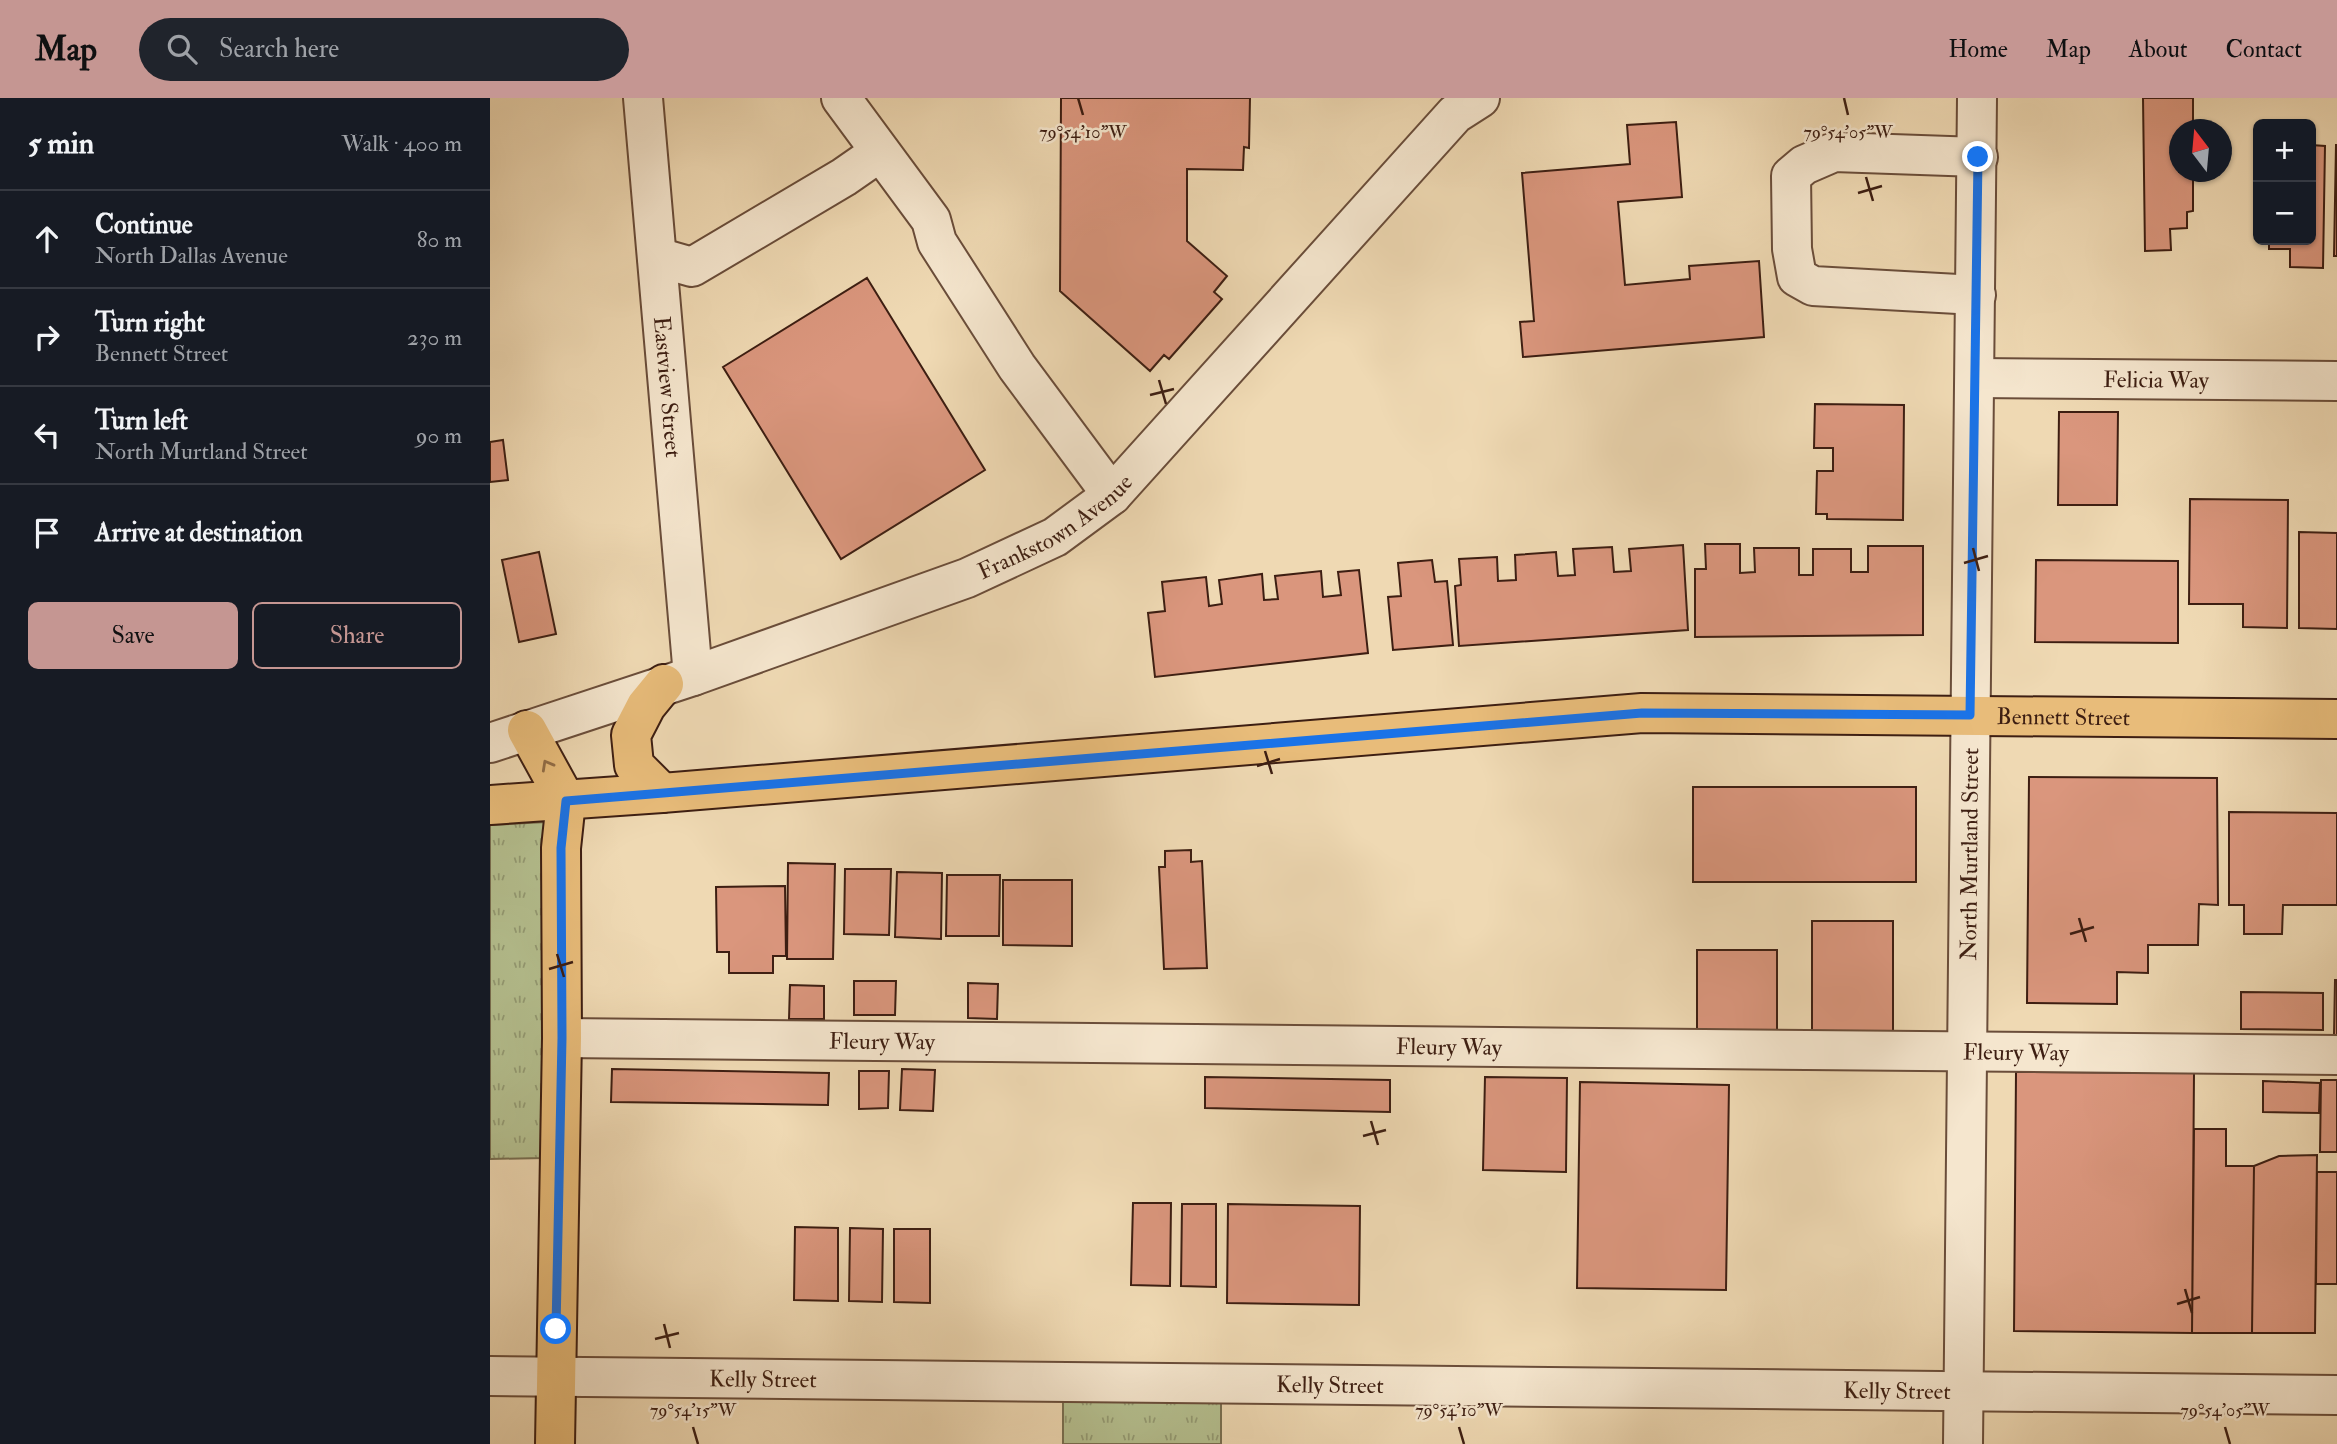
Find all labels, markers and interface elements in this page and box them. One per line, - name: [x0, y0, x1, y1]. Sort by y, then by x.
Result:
- search box: [139, 18, 629, 81]
- text: Map: [35, 29, 97, 70]
- icon: search: [163, 30, 201, 68]
- text: Search here: [219, 33, 339, 65]
- text: Home: [1948, 34, 2008, 65]
- text: Map: [2046, 34, 2091, 65]
- text: About: [2129, 34, 2188, 65]
- text: Contact: [2226, 34, 2302, 65]
- north arrow: [2169, 119, 2232, 182]
- map controls: [2253, 119, 2316, 245]
- button: +: [2253, 119, 2316, 182]
- text: 79°54'10"W: [1039, 121, 1127, 144]
- text: 79°54'05"W: [1804, 121, 1893, 144]
- text: 5 min: [28, 125, 94, 162]
- text: Walk · 400 m: [341, 129, 462, 158]
- route end: [1962, 141, 1993, 172]
- button: −: [2253, 182, 2316, 245]
- text: Continue: [95, 209, 193, 241]
- icon: ahead: [28, 220, 66, 258]
- text: 80 m: [417, 225, 462, 254]
- text: North Dallas Avenue: [95, 241, 288, 270]
- text: Turn right: [95, 307, 205, 339]
- street label: Eastview Street: [647, 315, 688, 459]
- icon: right: [28, 318, 66, 356]
- text: 230 m: [407, 323, 462, 352]
- text: Bennett Street: [95, 339, 228, 368]
- street label: Felicia Way: [2103, 365, 2210, 395]
- text: Turn left: [95, 405, 188, 437]
- icon: left: [28, 416, 66, 454]
- text: 90 m: [416, 421, 462, 450]
- text: North Murtland Street: [95, 437, 308, 466]
- street label: Frankstown Avenue: [973, 468, 1139, 586]
- icon: arrive: [28, 514, 66, 552]
- text: Arrive at destination: [95, 517, 303, 549]
- button: Save: [28, 602, 238, 669]
- button: Share: [252, 602, 462, 669]
- street label: Bennett Street: [1997, 702, 2130, 732]
- street label: North Murtland Street: [1954, 747, 1985, 961]
- one-way arrow: [541, 760, 555, 773]
- street label: Fleury Way: [829, 1027, 936, 1057]
- street label: Fleury Way: [1396, 1032, 1503, 1062]
- street label: Fleury Way: [1963, 1037, 2070, 1067]
- route start: [540, 1313, 571, 1344]
- street label: Kelly Street: [709, 1364, 817, 1394]
- street label: Kelly Street: [1276, 1370, 1384, 1400]
- street label: Kelly Street: [1843, 1376, 1951, 1406]
- text: 79°54'15"W: [650, 1399, 737, 1422]
- text: 79°54'10"W: [1415, 1399, 1503, 1422]
- text: 79°54'05"W: [2181, 1399, 2270, 1422]

